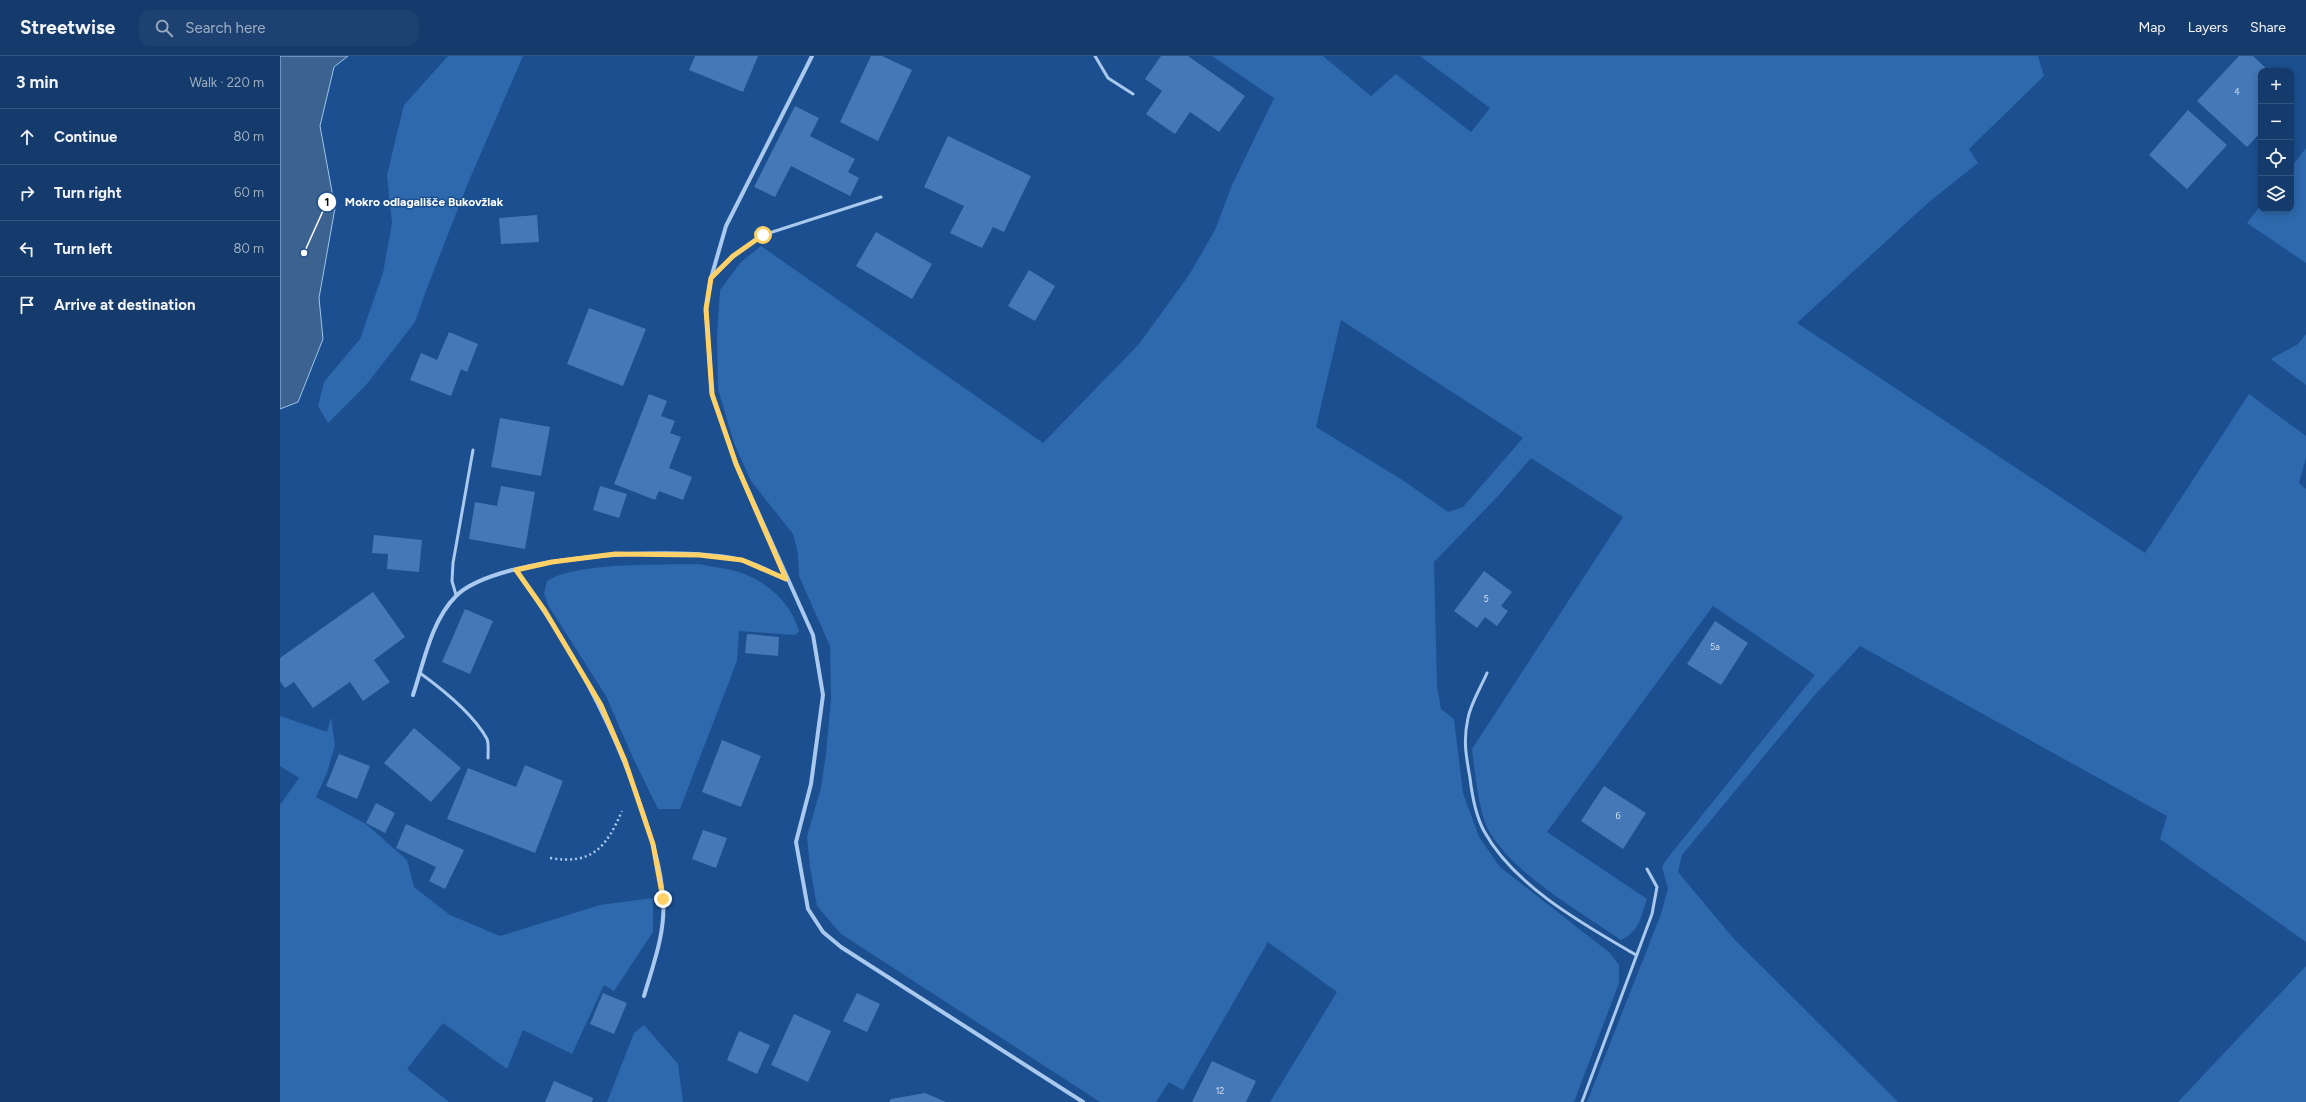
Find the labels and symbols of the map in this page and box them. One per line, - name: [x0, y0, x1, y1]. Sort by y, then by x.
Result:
- house number: 4: [2234, 86, 2240, 97]
- callout: Mokro odlagališče Bukovžlak: [317, 190, 511, 214]
- text: 1: [324, 195, 330, 209]
- text: Mokro odlagališče Bukovžlak: [345, 195, 504, 209]
- route start: [754, 226, 772, 244]
- house number: 5: [1483, 593, 1489, 604]
- house number: 5a: [1710, 641, 1720, 652]
- house number: 6: [1615, 810, 1621, 821]
- route end: [654, 890, 672, 908]
- house number: 12: [1216, 1085, 1224, 1096]

